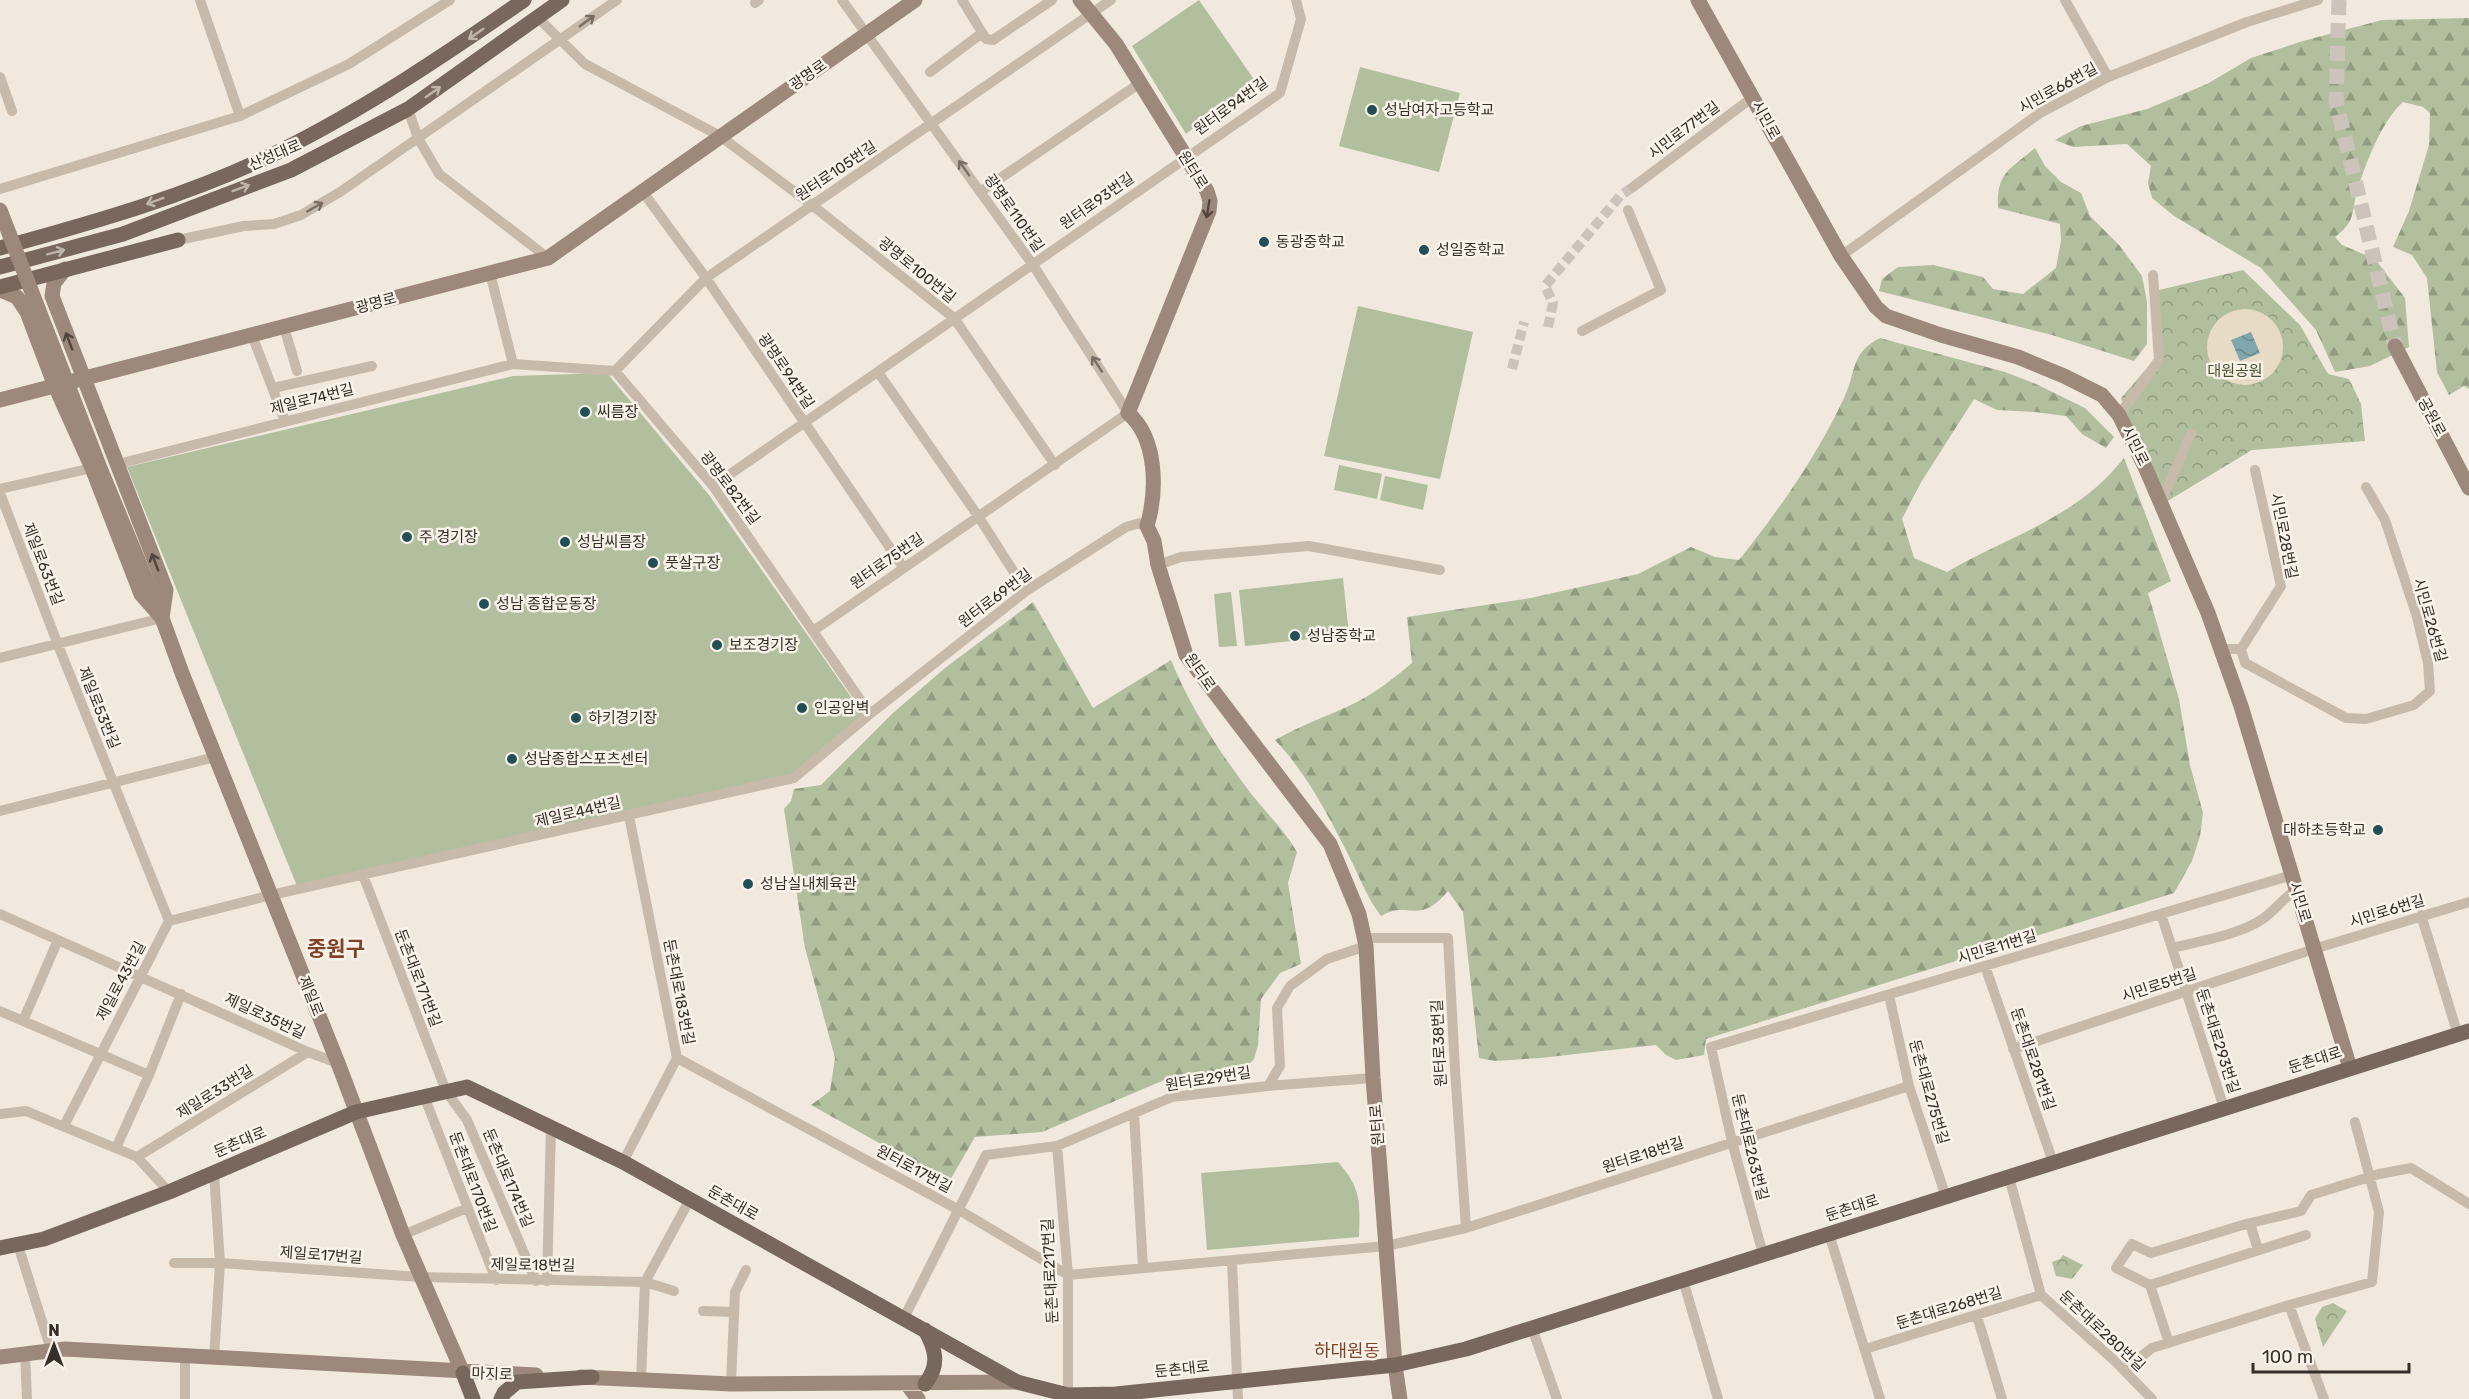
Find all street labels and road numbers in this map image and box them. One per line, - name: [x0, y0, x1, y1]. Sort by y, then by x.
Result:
- street label: 광명로: [786, 56, 830, 94]
- street label: 시민로66번길: [2016, 59, 2100, 117]
- street label: 원터로94번길: [1191, 73, 1271, 139]
- street label: 시민로77번길: [1645, 97, 1723, 163]
- street label: 시민로: [1748, 98, 1784, 142]
- street label: 산성대로: [246, 136, 304, 174]
- street label: 원터로105번길: [792, 137, 880, 205]
- street label: 원터로: [1174, 148, 1212, 192]
- street label: 원터로93번길: [1056, 169, 1138, 233]
- street label: 광명로110번길: [980, 170, 1048, 256]
- street label: 광명로100번길: [875, 233, 959, 307]
- street label: 광명로: [354, 289, 398, 317]
- street label: 광명로94번길: [754, 330, 818, 412]
- street label: 제일로74번길: [268, 380, 356, 418]
- street label: 공원로: [2414, 394, 2450, 440]
- street label: 시민로: [2118, 423, 2152, 469]
- street label: 광명로82번길: [697, 448, 763, 528]
- street label: 시민로28번길: [2267, 491, 2301, 581]
- street label: 제일로63번길: [19, 520, 67, 608]
- street label: 원터로75번길: [847, 529, 927, 593]
- street label: 원터로69번길: [955, 565, 1035, 631]
- street label: 시민로26번길: [2409, 576, 2451, 664]
- street label: 원터로: [1181, 650, 1219, 694]
- street label: 제일로53번길: [74, 664, 124, 752]
- street label: 제일로44번길: [533, 793, 623, 831]
- street label: 시민로: [2285, 880, 2315, 924]
- street label: 시민로6번길: [2347, 891, 2427, 931]
- street label: 시민로11번길: [1955, 926, 2039, 968]
- street label: 둔촌대로171번길: [391, 927, 445, 1029]
- street label: 둔촌대로183번길: [660, 937, 698, 1047]
- street label: 제일로43번길: [93, 938, 149, 1024]
- street label: 시민로5번길: [2119, 964, 2199, 1006]
- street label: 제일로: [295, 973, 327, 1019]
- street label: 둔촌대로293번길: [2193, 986, 2243, 1096]
- street label: 제일로35번길: [222, 989, 308, 1043]
- street label: 원터로38번길: [1428, 999, 1450, 1087]
- street label: 둔촌대로281번길: [2007, 1005, 2059, 1113]
- street label: 둔촌대로275번길: [1905, 1038, 1953, 1146]
- street label: 둔촌대로: [2286, 1043, 2344, 1077]
- street label: 제일로33번길: [173, 1061, 257, 1123]
- street label: 원터로29번길: [1164, 1063, 1252, 1095]
- street label: 둔촌대로263번길: [1728, 1092, 1772, 1202]
- street label: 원터로: [1367, 1104, 1387, 1146]
- street label: 둔촌대로: [211, 1123, 269, 1161]
- street label: 둔촌대로174번길: [479, 1126, 537, 1230]
- street label: 둔촌대로170번길: [446, 1129, 500, 1235]
- street label: 원터로18번길: [1600, 1133, 1686, 1177]
- street label: 원터로17번길: [873, 1142, 955, 1196]
- street label: 둔촌대로: [704, 1182, 762, 1224]
- street label: 둔촌대로: [1823, 1191, 1881, 1225]
- street label: 둔촌대로217번길: [1038, 1218, 1062, 1324]
- street label: 제일로17번길: [279, 1243, 363, 1267]
- street label: 제일로18번길: [490, 1255, 576, 1275]
- street label: 둔촌대로268번길: [1894, 1283, 2004, 1333]
- street label: 둔촌대로280번길: [2055, 1287, 2149, 1375]
- street label: 둔촌대로: [1154, 1357, 1210, 1381]
- street label: 마지로: [471, 1364, 513, 1384]

